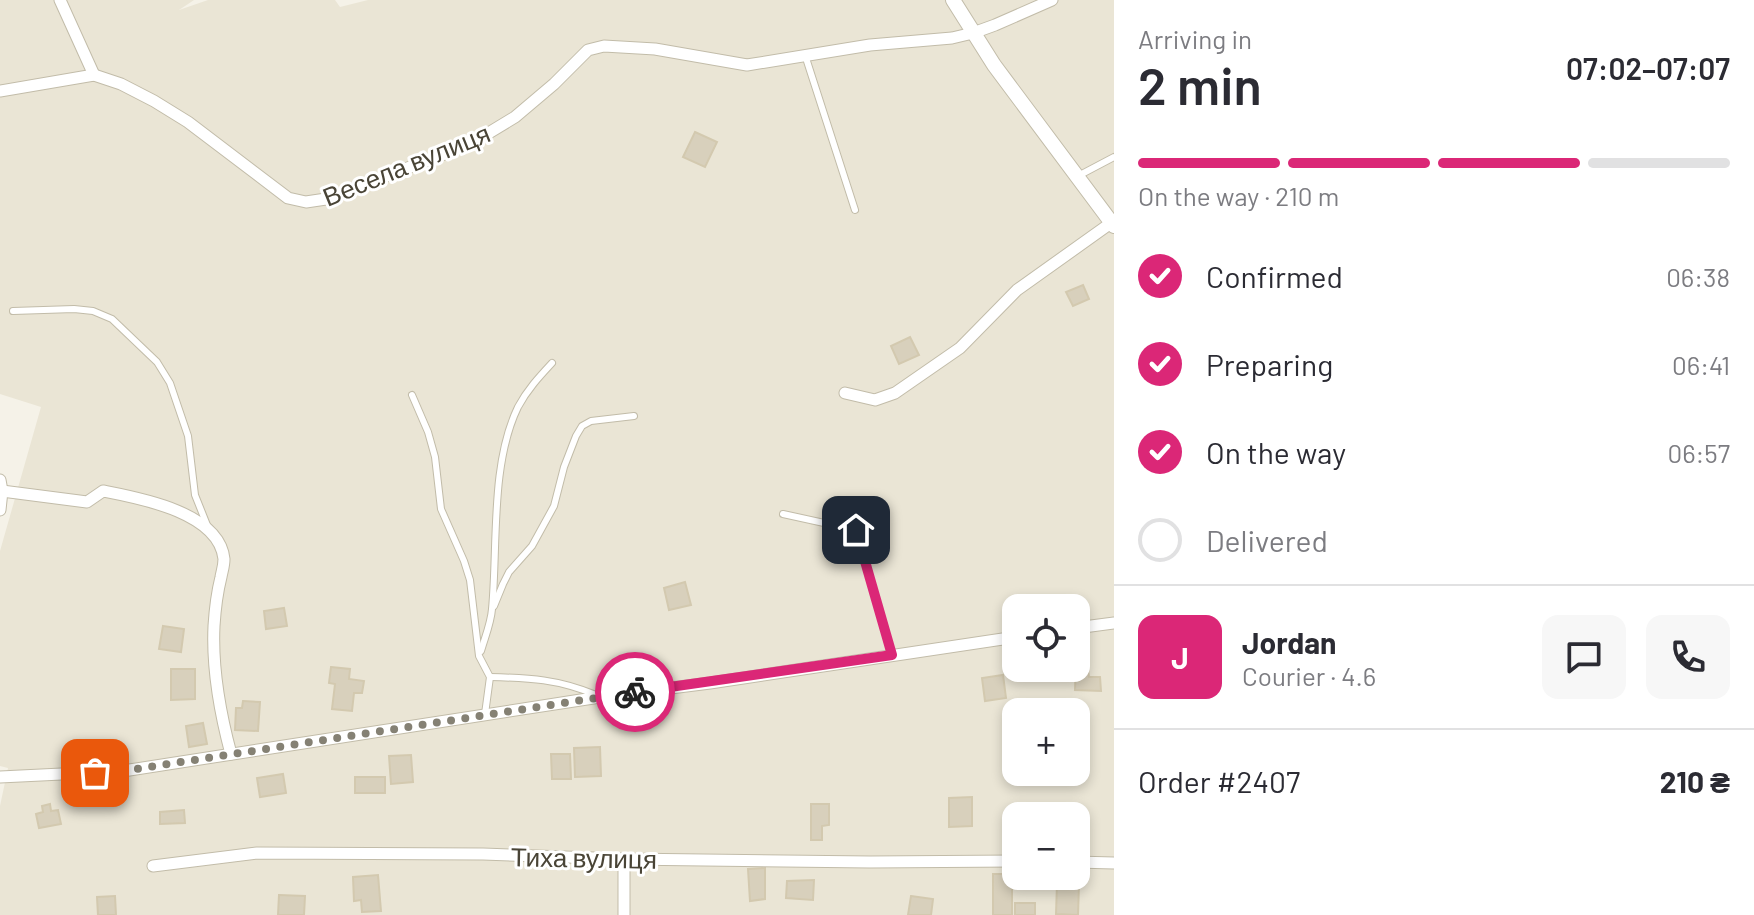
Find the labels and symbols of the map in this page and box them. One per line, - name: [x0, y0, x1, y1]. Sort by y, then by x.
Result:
- street label: Весела вулиця: [318, 116, 494, 212]
- pin: [822, 496, 890, 564]
- courier: [595, 652, 675, 732]
- pin: [61, 739, 129, 807]
- street label: Тиха вулиця: [511, 840, 657, 874]

